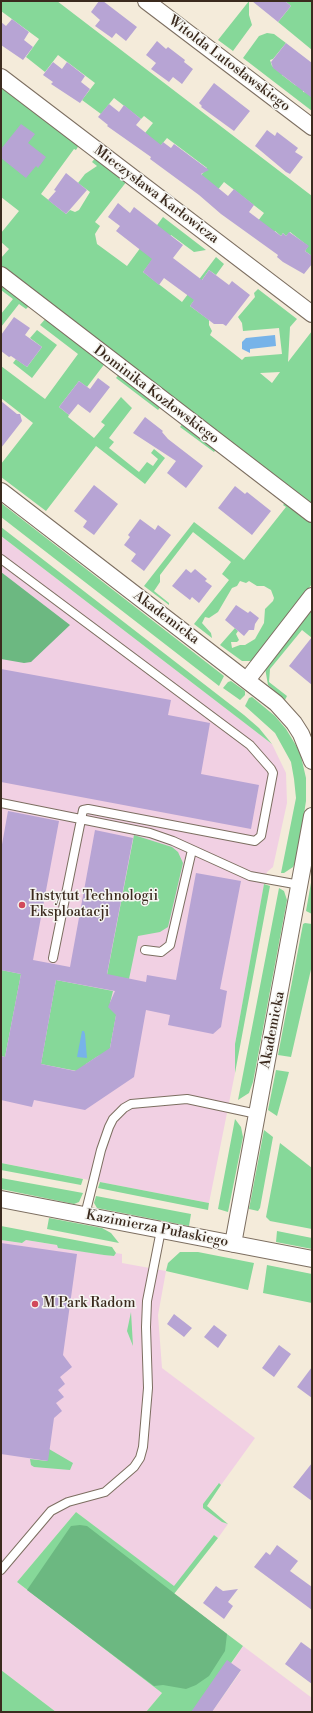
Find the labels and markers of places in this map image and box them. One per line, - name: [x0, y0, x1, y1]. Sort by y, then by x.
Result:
- place label: Instytut Technologii Eksploatacji: [30, 889, 158, 922]
- marker: Instytut Technologii Eksploatacji: [17, 900, 27, 910]
- place label: M Park Radom: [43, 1296, 135, 1312]
- marker: M Park Radom: [30, 1299, 40, 1309]

